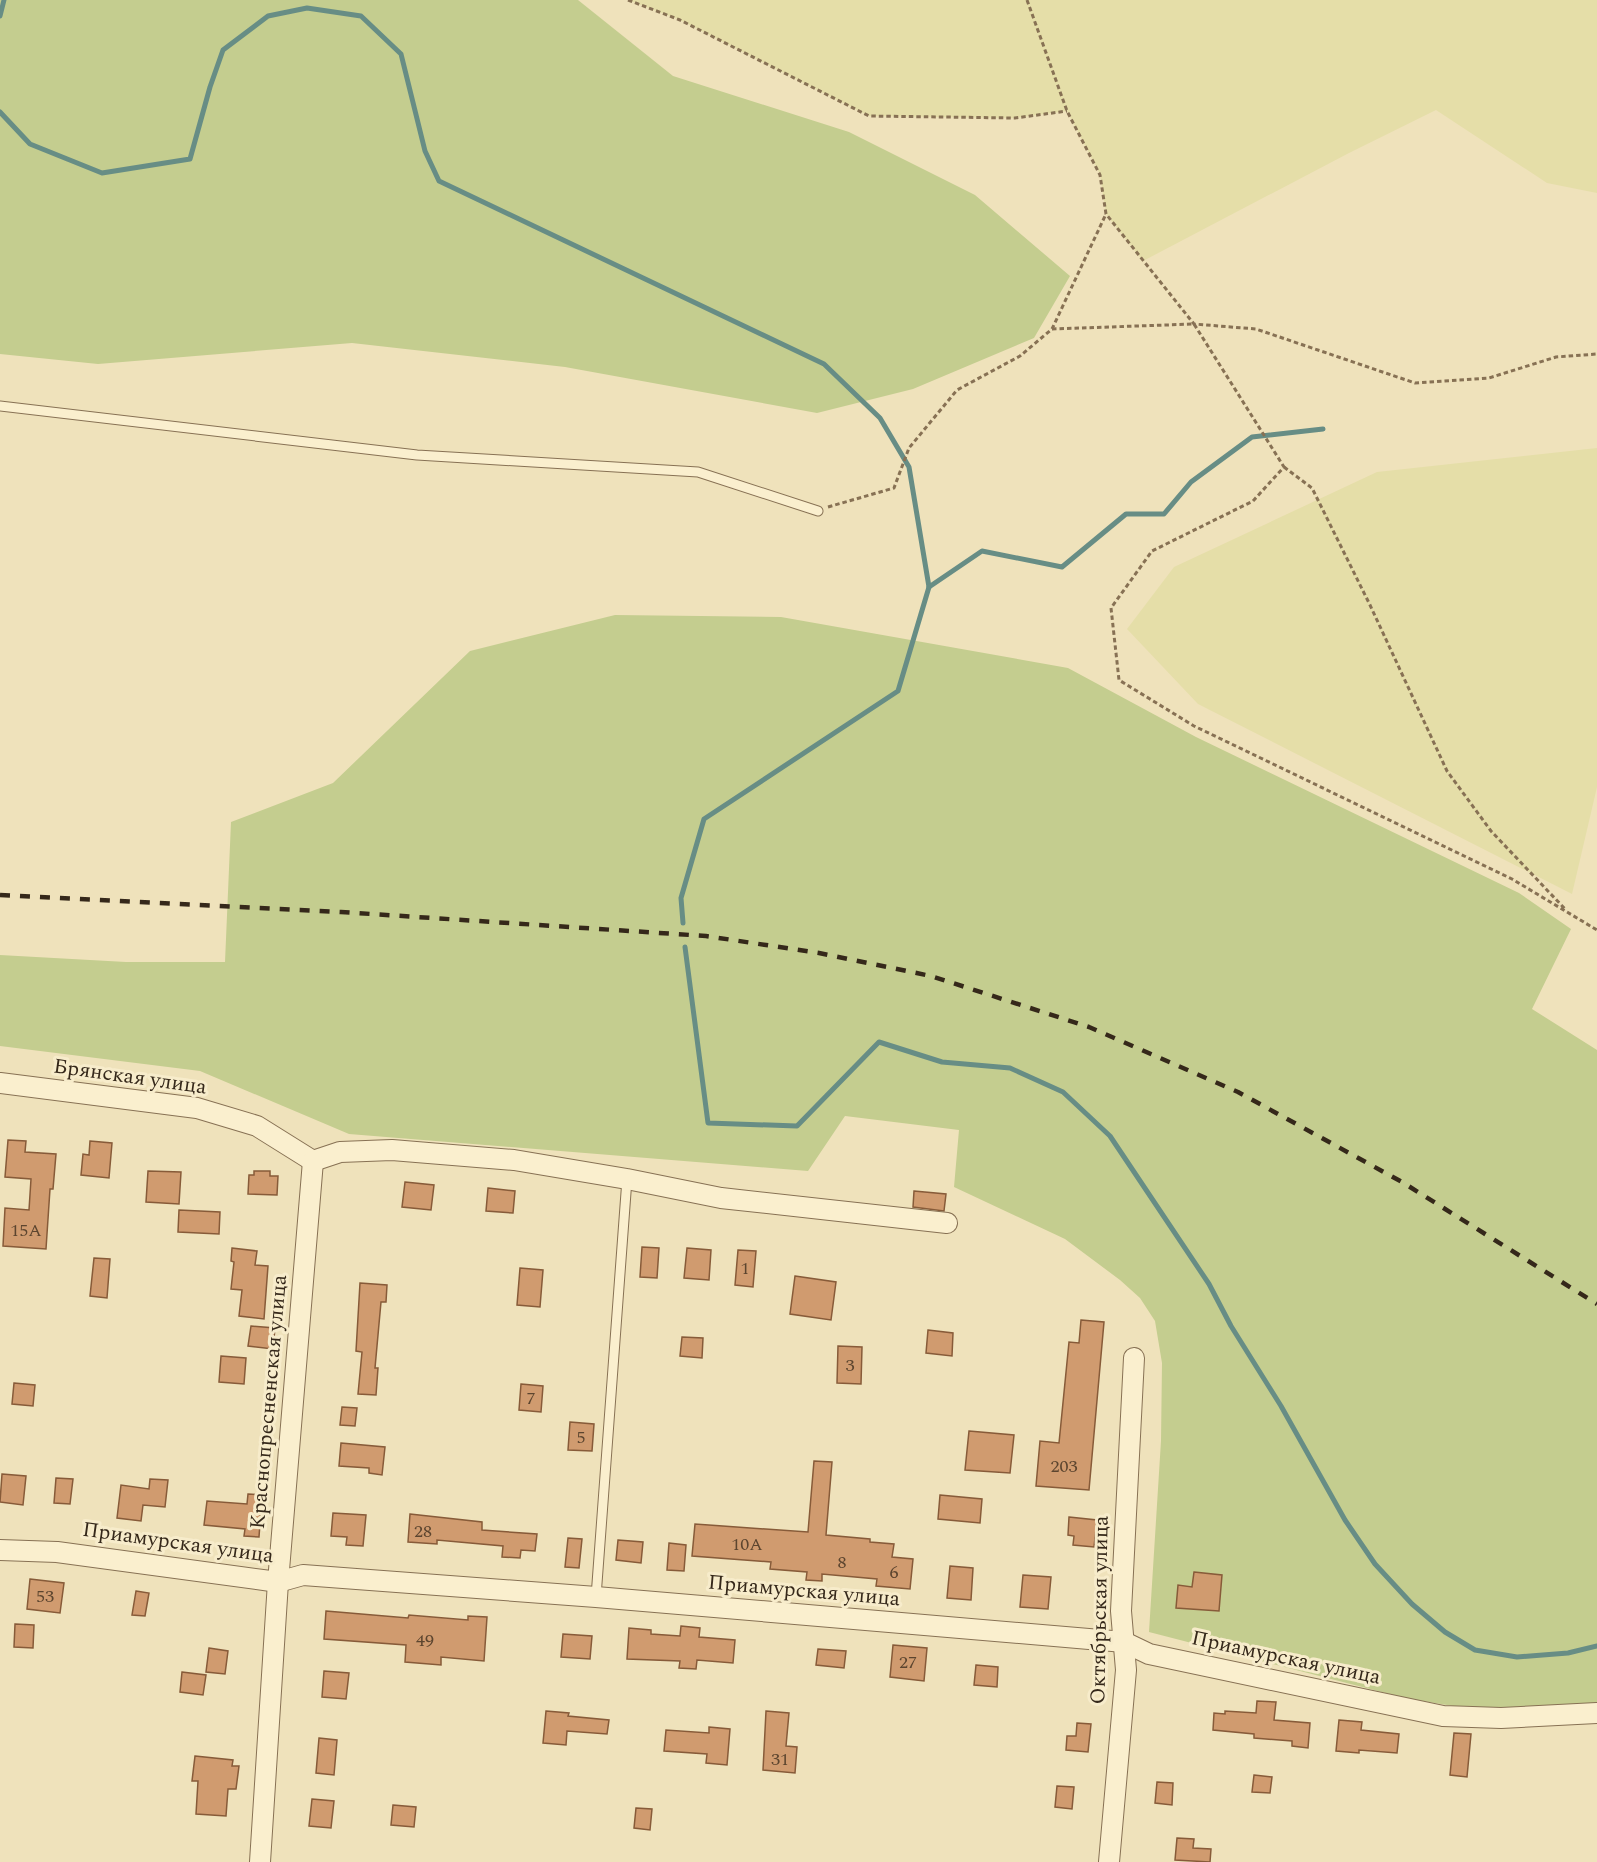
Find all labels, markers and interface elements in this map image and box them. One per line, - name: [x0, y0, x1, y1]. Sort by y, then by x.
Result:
- street label: Брянская улица: [51, 1050, 209, 1104]
- house number: 15А: [10, 1217, 42, 1244]
- house number: 1: [741, 1255, 750, 1282]
- street label: Краснопресненская улица: [242, 1273, 296, 1531]
- house number: 3: [846, 1352, 855, 1379]
- house number: 7: [527, 1385, 536, 1412]
- house number: 5: [577, 1424, 586, 1451]
- house number: 203: [1051, 1453, 1078, 1480]
- street label: Приамурская улица: [80, 1514, 276, 1572]
- street label: Октябрьская улица: [1082, 1515, 1118, 1705]
- house number: 28: [414, 1518, 432, 1545]
- house number: 10А: [731, 1531, 763, 1558]
- house number: 8: [838, 1549, 847, 1576]
- house number: 6: [890, 1559, 899, 1586]
- street label: Приамурская улица: [707, 1567, 902, 1615]
- house number: 53: [36, 1583, 54, 1610]
- street label: Приамурская улица: [1188, 1622, 1384, 1694]
- house number: 49: [416, 1627, 434, 1654]
- house number: 27: [899, 1649, 917, 1676]
- house number: 31: [771, 1746, 789, 1773]

